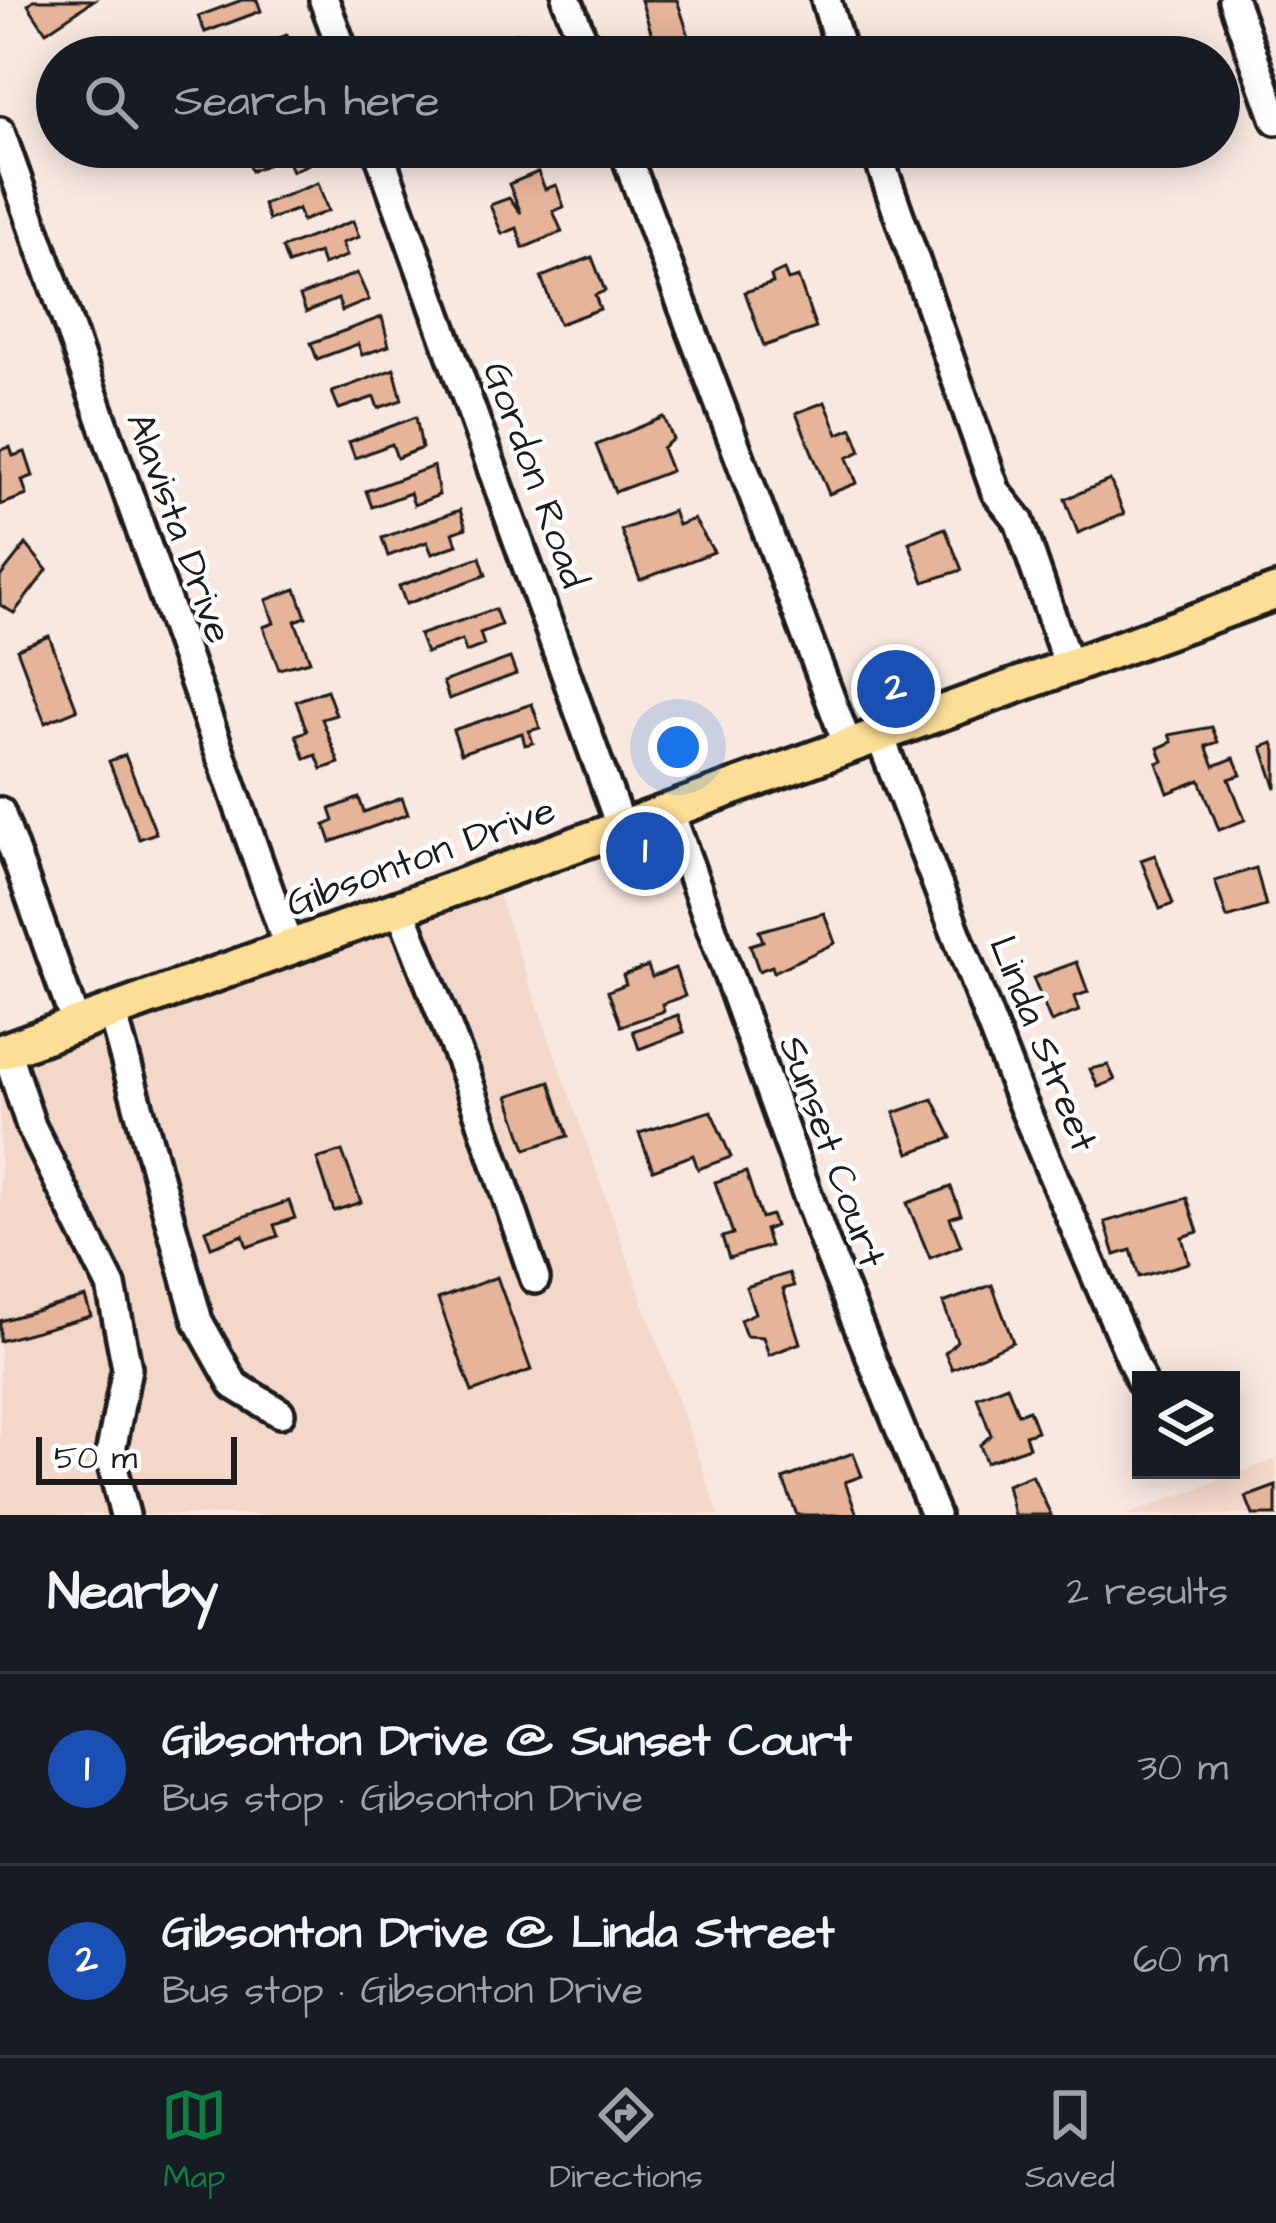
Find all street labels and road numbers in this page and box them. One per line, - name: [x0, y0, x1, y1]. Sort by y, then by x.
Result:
- street label: Gordon Road: [468, 354, 600, 596]
- street label: Alavista Drive: [111, 405, 245, 651]
- street label: Gibsonton Drive: [279, 784, 563, 932]
- street label: Linda Street: [974, 928, 1110, 1160]
- street label: Sunset Court: [764, 1029, 898, 1276]

